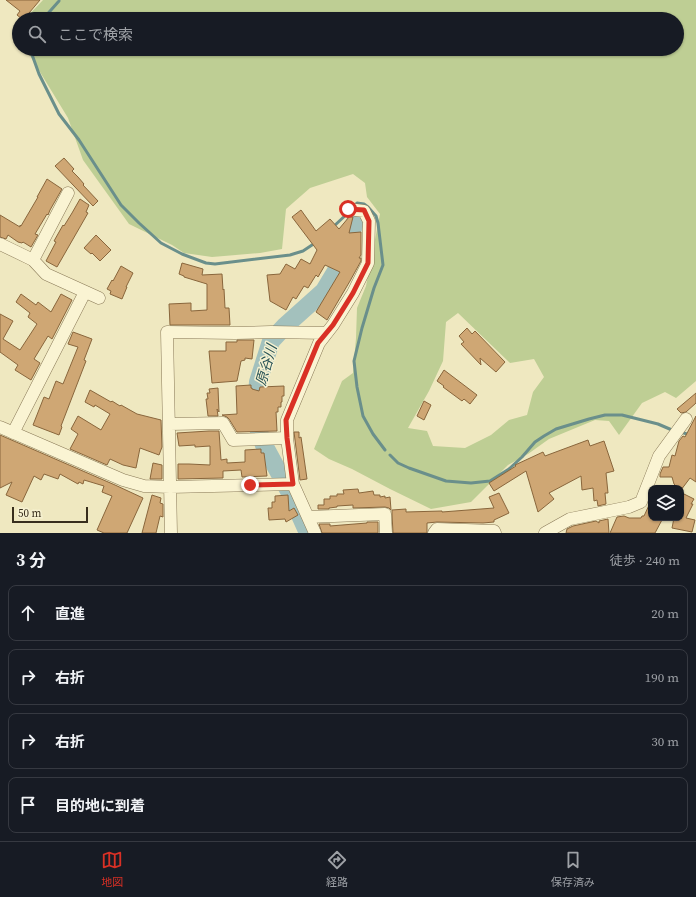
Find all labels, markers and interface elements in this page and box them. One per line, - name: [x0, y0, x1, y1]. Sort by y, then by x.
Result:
- search box: [12, 12, 684, 56]
- icon: search: [26, 23, 48, 45]
- text: ここで検索: [58, 24, 133, 45]
- route start: [339, 200, 357, 218]
- water label: 原谷川: [251, 340, 282, 388]
- route end: [241, 476, 259, 494]
- map controls: [648, 485, 684, 521]
- button: layers: [648, 485, 684, 521]
- scale bar: [12, 505, 88, 524]
- text: 50 m: [18, 506, 41, 521]
- text: 3 分: [16, 548, 46, 572]
- text: 徒歩 · 240 m: [610, 552, 680, 569]
- icon: ahead: [17, 602, 39, 624]
- text: 直進: [55, 603, 85, 624]
- text: 20 m: [651, 605, 679, 622]
- icon: right: [17, 666, 39, 688]
- text: 右折: [55, 667, 85, 688]
- text: 190 m: [645, 669, 679, 686]
- icon: right: [17, 730, 39, 752]
- text: 右折: [55, 731, 85, 752]
- text: 30 m: [651, 733, 679, 750]
- icon: arrive: [17, 794, 39, 816]
- text: 目的地に到着: [55, 795, 145, 816]
- tab: 地図: [101, 849, 123, 890]
- tab: 経路: [326, 849, 348, 890]
- tab: 保存済み: [551, 849, 595, 890]

